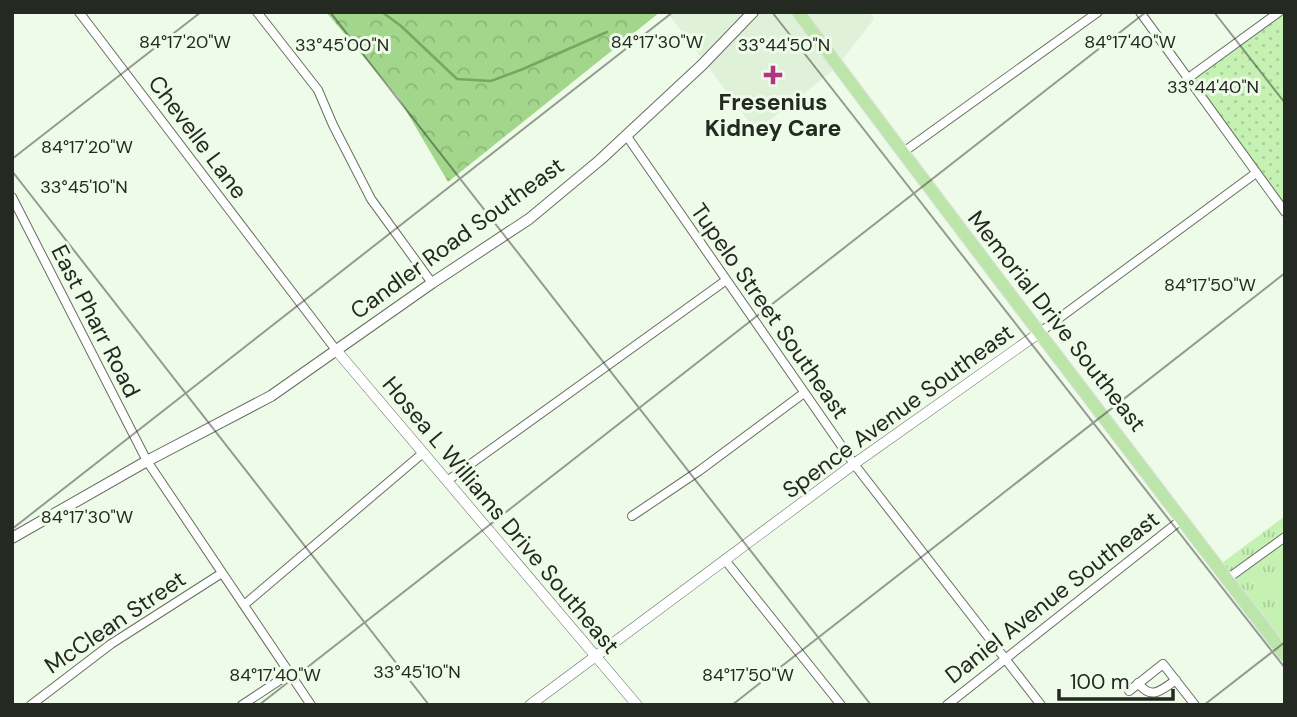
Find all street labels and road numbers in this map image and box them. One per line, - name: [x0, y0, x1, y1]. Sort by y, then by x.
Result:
- street label: Chevelle Lane: [142, 69, 254, 205]
- street label: Candler Road Southeast: [344, 150, 570, 326]
- street label: Tupelo Street Southeast: [684, 197, 856, 425]
- street label: Memorial Drive Southeast: [961, 204, 1153, 438]
- street label: East Pharr Road: [45, 240, 147, 402]
- street label: Spence Avenue Southeast: [776, 317, 1020, 505]
- street label: Hosea L Williams Drive Southeast: [376, 370, 626, 660]
- street label: Daniel Avenue Southeast: [939, 504, 1165, 690]
- street label: McClean Street: [39, 564, 191, 680]

